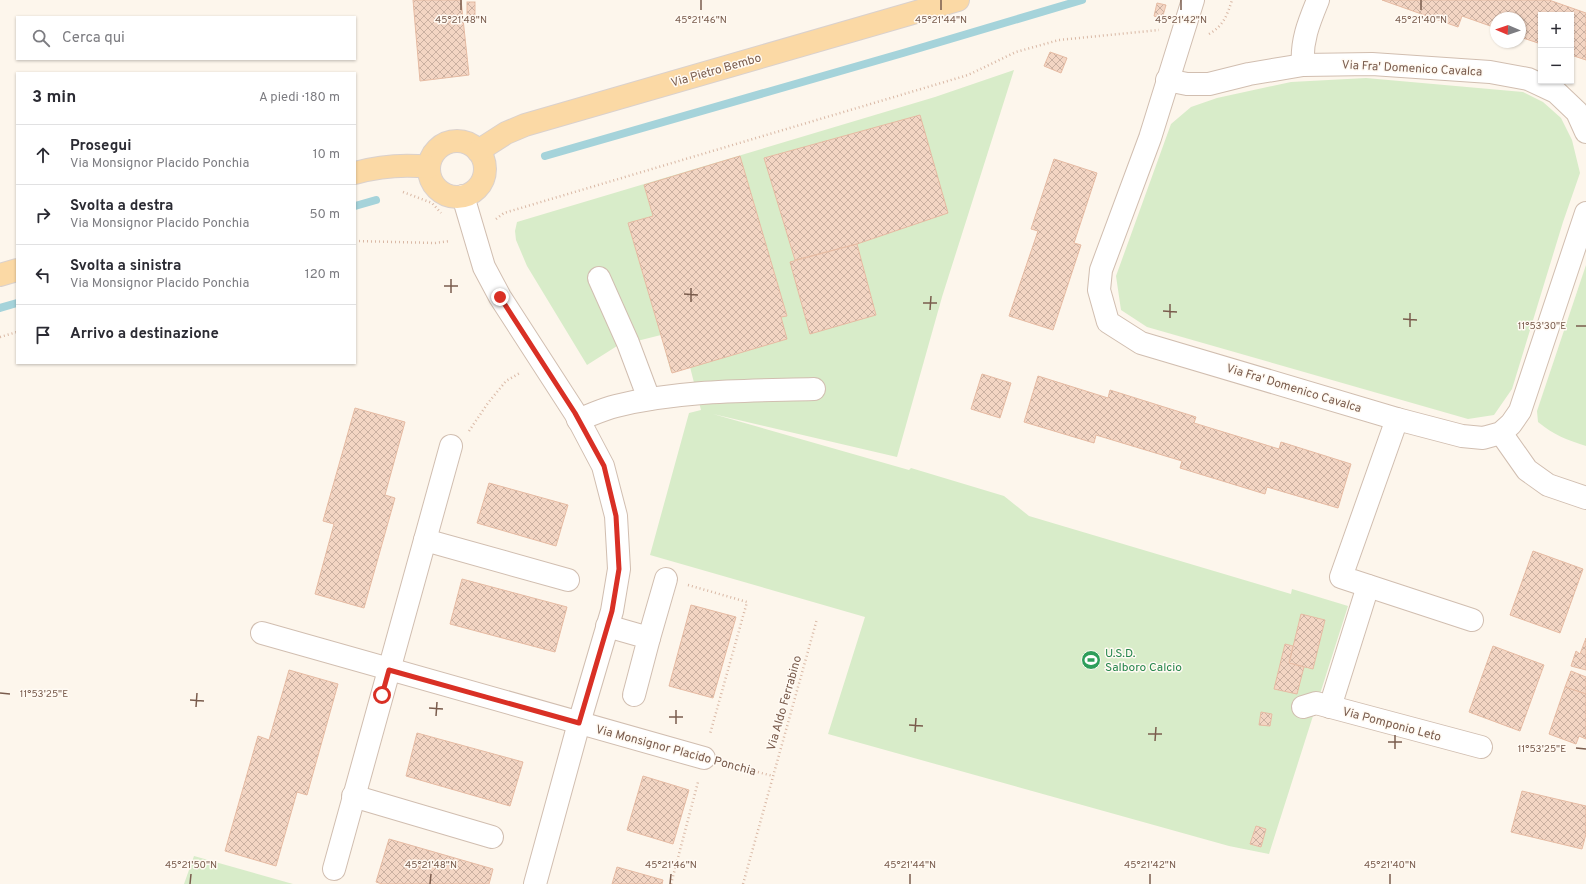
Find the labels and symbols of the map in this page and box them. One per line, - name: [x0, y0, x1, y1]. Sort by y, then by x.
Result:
- north arrow: [1490, 12, 1526, 48]
- text: 45°21'48"N: [435, 14, 487, 27]
- text: 45°21'46"N: [675, 14, 727, 27]
- text: 45°21'44"N: [915, 14, 967, 27]
- text: 45°21'42"N: [1155, 14, 1207, 27]
- text: 45°21'40"N: [1395, 14, 1447, 27]
- street label: Via Pietro Bembo: [669, 50, 764, 92]
- street label: Via Fra' Domenico Cavalca: [1341, 57, 1483, 81]
- route end: [491, 288, 509, 306]
- text: 11°53'30"E: [1518, 320, 1566, 333]
- street label: Via Fra' Domenico Cavalca: [1224, 361, 1363, 417]
- place label: U.S.D. Salboro Calcio: [1105, 646, 1182, 676]
- sports icon: U.S.D. Salboro Calcio: [1080, 649, 1102, 671]
- street label: Via Aldo Ferrabino: [764, 654, 806, 753]
- route start: [373, 686, 391, 704]
- text: 11°53'25"E: [20, 688, 68, 701]
- street label: Via Pomponio Leto: [1341, 704, 1443, 746]
- street label: Via Monsignor Placido Ponchia: [594, 722, 758, 780]
- text: 11°53'25"E: [1518, 743, 1566, 756]
- text: 45°21'50"N: [165, 859, 217, 872]
- text: 45°21'48"N: [405, 859, 457, 872]
- text: 45°21'46"N: [645, 859, 697, 872]
- text: 45°21'44"N: [884, 859, 936, 872]
- text: 45°21'42"N: [1124, 859, 1176, 872]
- text: 45°21'40"N: [1364, 859, 1416, 872]

